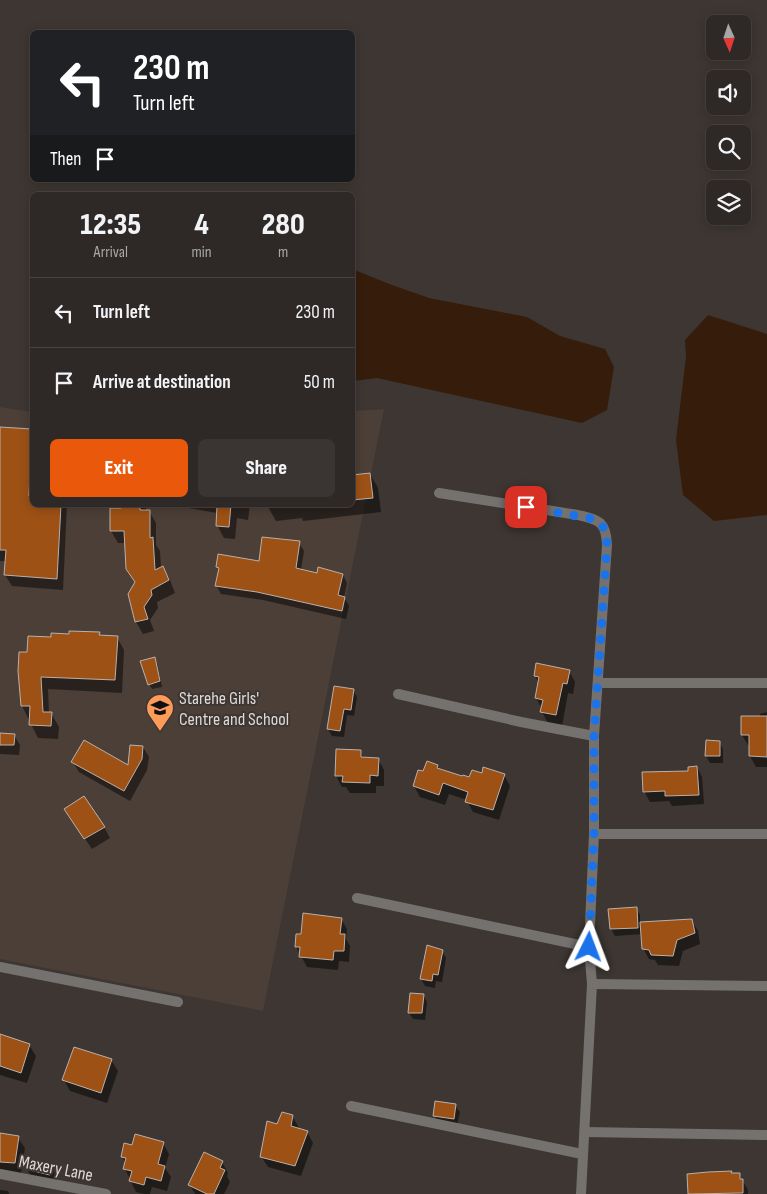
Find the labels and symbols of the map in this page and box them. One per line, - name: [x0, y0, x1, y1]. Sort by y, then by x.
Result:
- north arrow: [706, 15, 751, 60]
- pin: [505, 486, 547, 528]
- place label: Starehe Girls' Centre and School: [179, 688, 289, 730]
- school or university icon: Starehe Girls' Centre and School: [145, 693, 175, 732]
- position arrow: [562, 920, 614, 972]
- street label: Maxery Lane: [17, 1151, 95, 1186]

